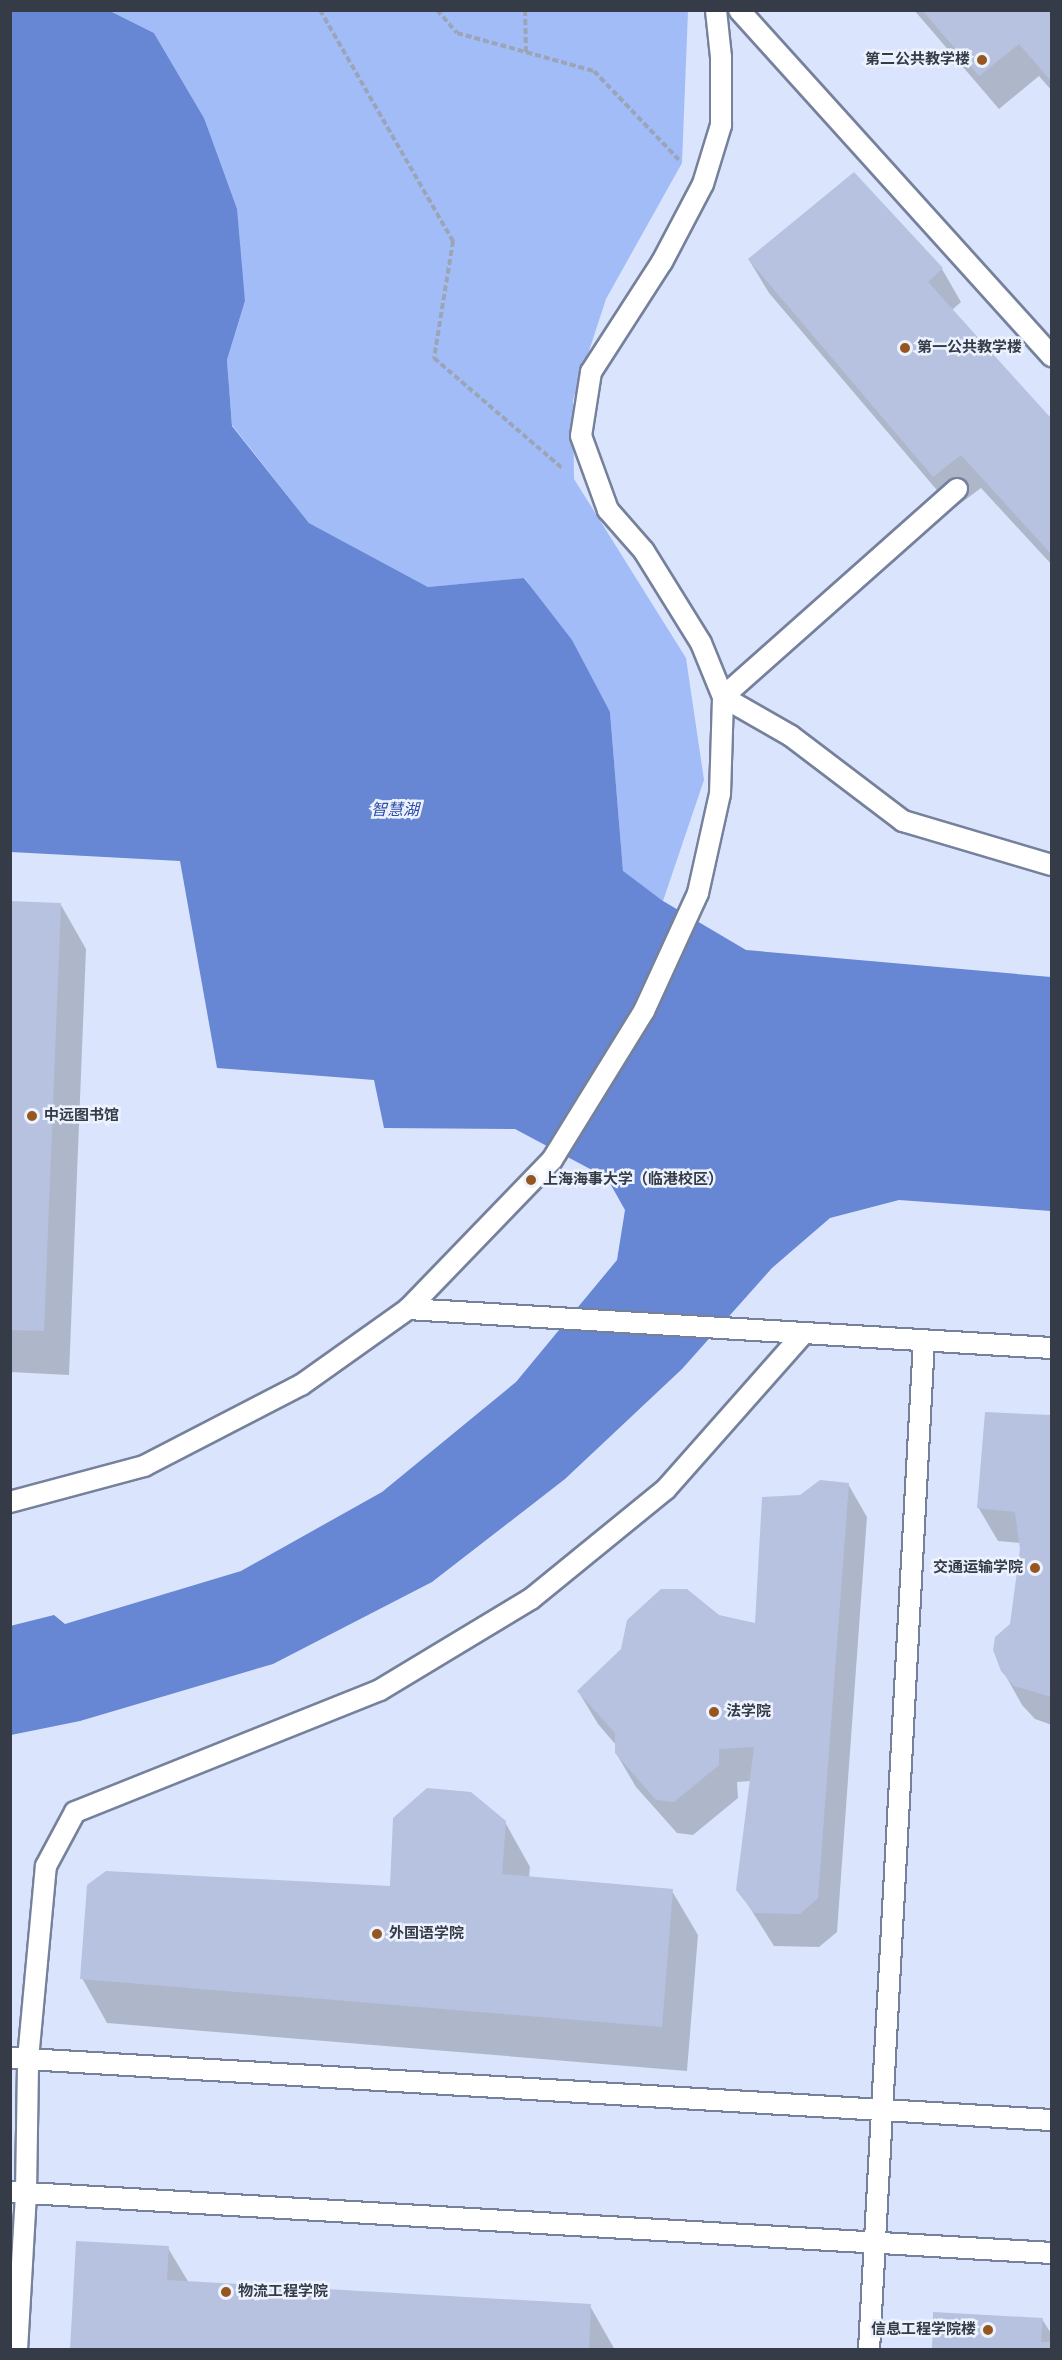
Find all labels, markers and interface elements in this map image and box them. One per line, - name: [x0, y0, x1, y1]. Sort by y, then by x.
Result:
- place label: 第二公共教学楼: [865, 51, 970, 69]
- marker: 第二公共教学楼: [975, 53, 989, 67]
- place label: 第一公共教学楼: [917, 339, 1022, 357]
- marker: 第一公共教学楼: [898, 341, 912, 355]
- water label: 智慧湖: [371, 800, 419, 820]
- place label: 中远图书馆: [44, 1107, 119, 1125]
- marker: 中远图书馆: [25, 1109, 39, 1123]
- place label: 上海海事大学（临港校区）: [543, 1171, 723, 1189]
- marker: 上海海事大学（临港校区）: [524, 1173, 538, 1187]
- place label: 交通运输学院: [933, 1559, 1023, 1577]
- marker: 交通运输学院: [1028, 1561, 1042, 1575]
- place label: 法学院: [726, 1703, 771, 1721]
- marker: 法学院: [707, 1705, 721, 1719]
- place label: 外国语学院: [389, 1925, 464, 1943]
- marker: 外国语学院: [370, 1927, 384, 1941]
- place label: 物流工程学院: [238, 2283, 328, 2301]
- marker: 物流工程学院: [219, 2285, 233, 2299]
- place label: 信息工程学院楼: [871, 2321, 976, 2339]
- marker: 信息工程学院楼: [981, 2323, 995, 2337]

